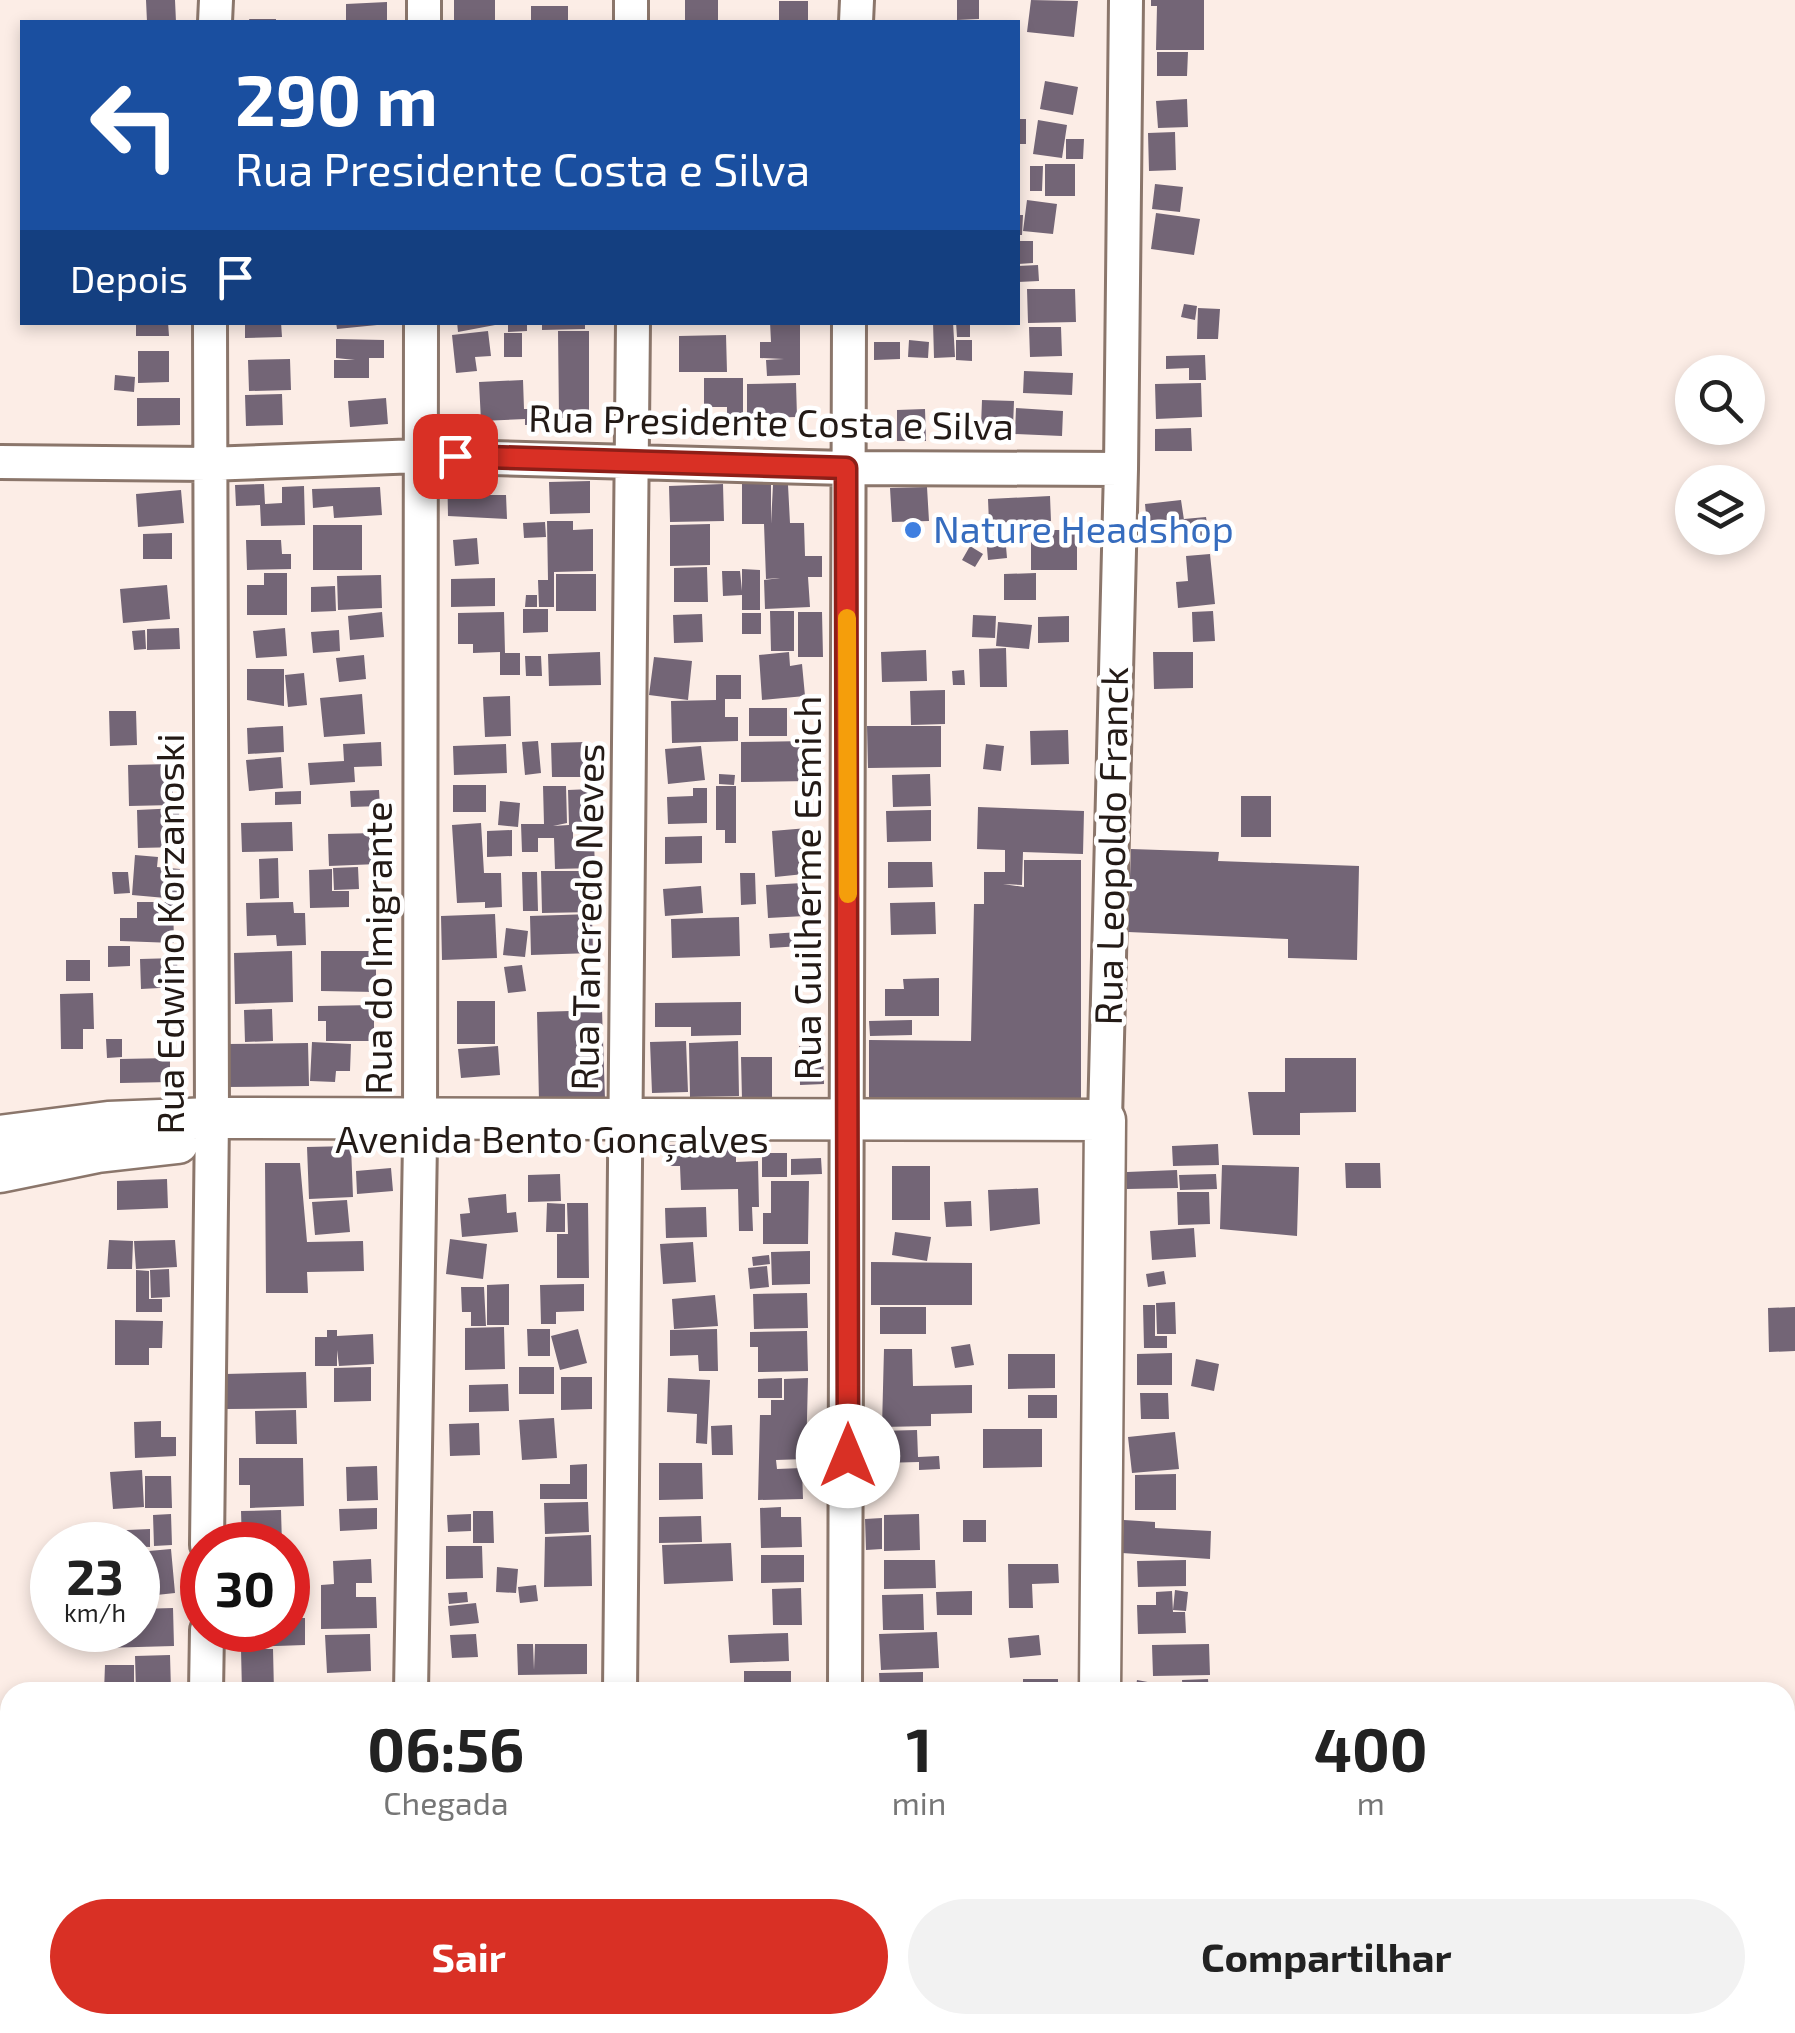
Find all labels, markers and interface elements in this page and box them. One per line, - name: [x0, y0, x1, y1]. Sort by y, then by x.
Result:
- text: 290 m: [235, 56, 438, 140]
- icon: left: [70, 60, 200, 190]
- text: Rua Presidente Costa e Silva: [235, 141, 810, 195]
- icon: arrive: [208, 250, 263, 305]
- text: Depois: [70, 255, 188, 301]
- map controls: [1675, 355, 1765, 555]
- button: search: [1675, 355, 1765, 445]
- street label: Rua Presidente Costa e Silva: [528, 394, 1014, 448]
- pin: [413, 414, 498, 499]
- icon: arrive: [428, 429, 483, 484]
- button: layers: [1675, 465, 1765, 555]
- place label: Nature Headshop: [933, 505, 1234, 551]
- marker: Nature Headshop: [902, 519, 924, 541]
- street label: Rua Leopoldo Franck: [1084, 666, 1136, 1026]
- street label: Rua Guilherme Esmich: [783, 696, 829, 1080]
- street label: Rua Edwino Korzanoski: [146, 733, 192, 1135]
- street label: Rua Tancredo Neves: [560, 743, 612, 1091]
- street label: Rua do Imigrante: [354, 801, 400, 1095]
- street label: Avenida Bento Gonçalves: [335, 1115, 769, 1162]
- position arrow: [796, 1404, 900, 1508]
- speed limit sign: 30: [180, 1522, 310, 1652]
- text: 23: [66, 1545, 124, 1605]
- text: km/h: [64, 1597, 126, 1627]
- text: 06:56: [367, 1712, 525, 1784]
- text: 1: [906, 1712, 932, 1784]
- text: 400: [1314, 1712, 1428, 1784]
- text: Chegada: [383, 1783, 509, 1821]
- text: min: [892, 1783, 946, 1821]
- text: m: [1357, 1783, 1385, 1821]
- button: Sair: [50, 1899, 888, 2014]
- button: Compartilhar: [908, 1899, 1745, 2014]

